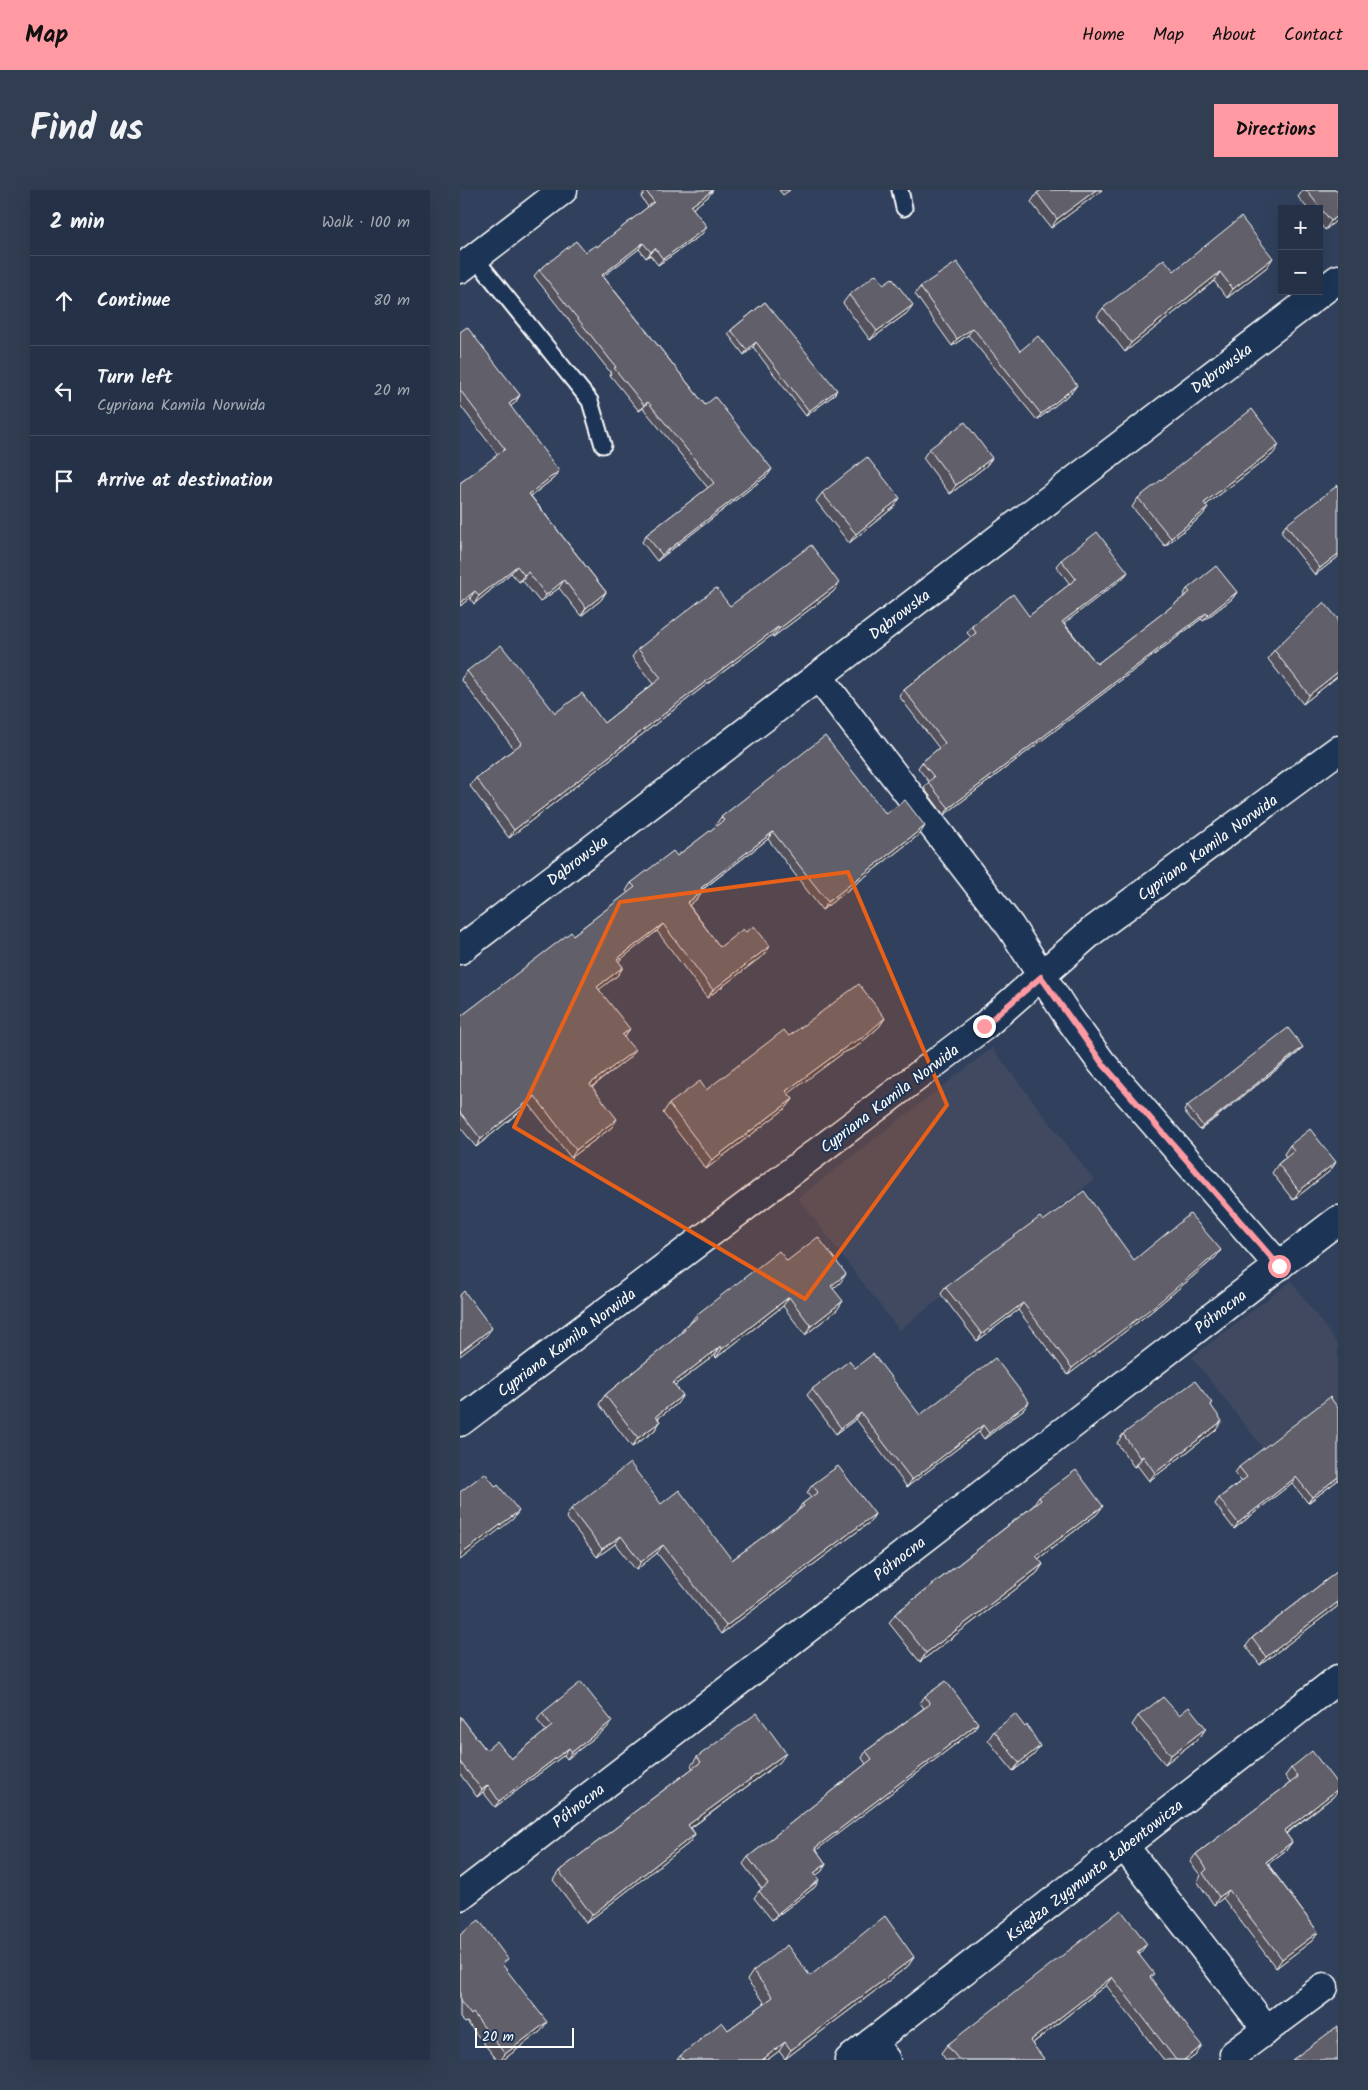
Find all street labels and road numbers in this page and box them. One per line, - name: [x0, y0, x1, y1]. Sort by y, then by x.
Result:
- street label: Dąbrowska: [1186, 338, 1258, 401]
- street label: Dąbrowska: [864, 584, 936, 647]
- street label: Cypriana Kamila Norwida: [1132, 789, 1283, 908]
- street label: Dąbrowska: [542, 830, 614, 893]
- street label: Cypriana Kamila Norwida: [815, 1038, 965, 1160]
- street label: Cypriana Kamila Norwida: [492, 1282, 642, 1404]
- street label: Północna: [1189, 1284, 1253, 1341]
- street label: Północna: [868, 1531, 932, 1588]
- street label: Północna: [547, 1778, 611, 1835]
- street label: Księdza Zygmunta Łabentowicza: [1001, 1794, 1189, 1949]

